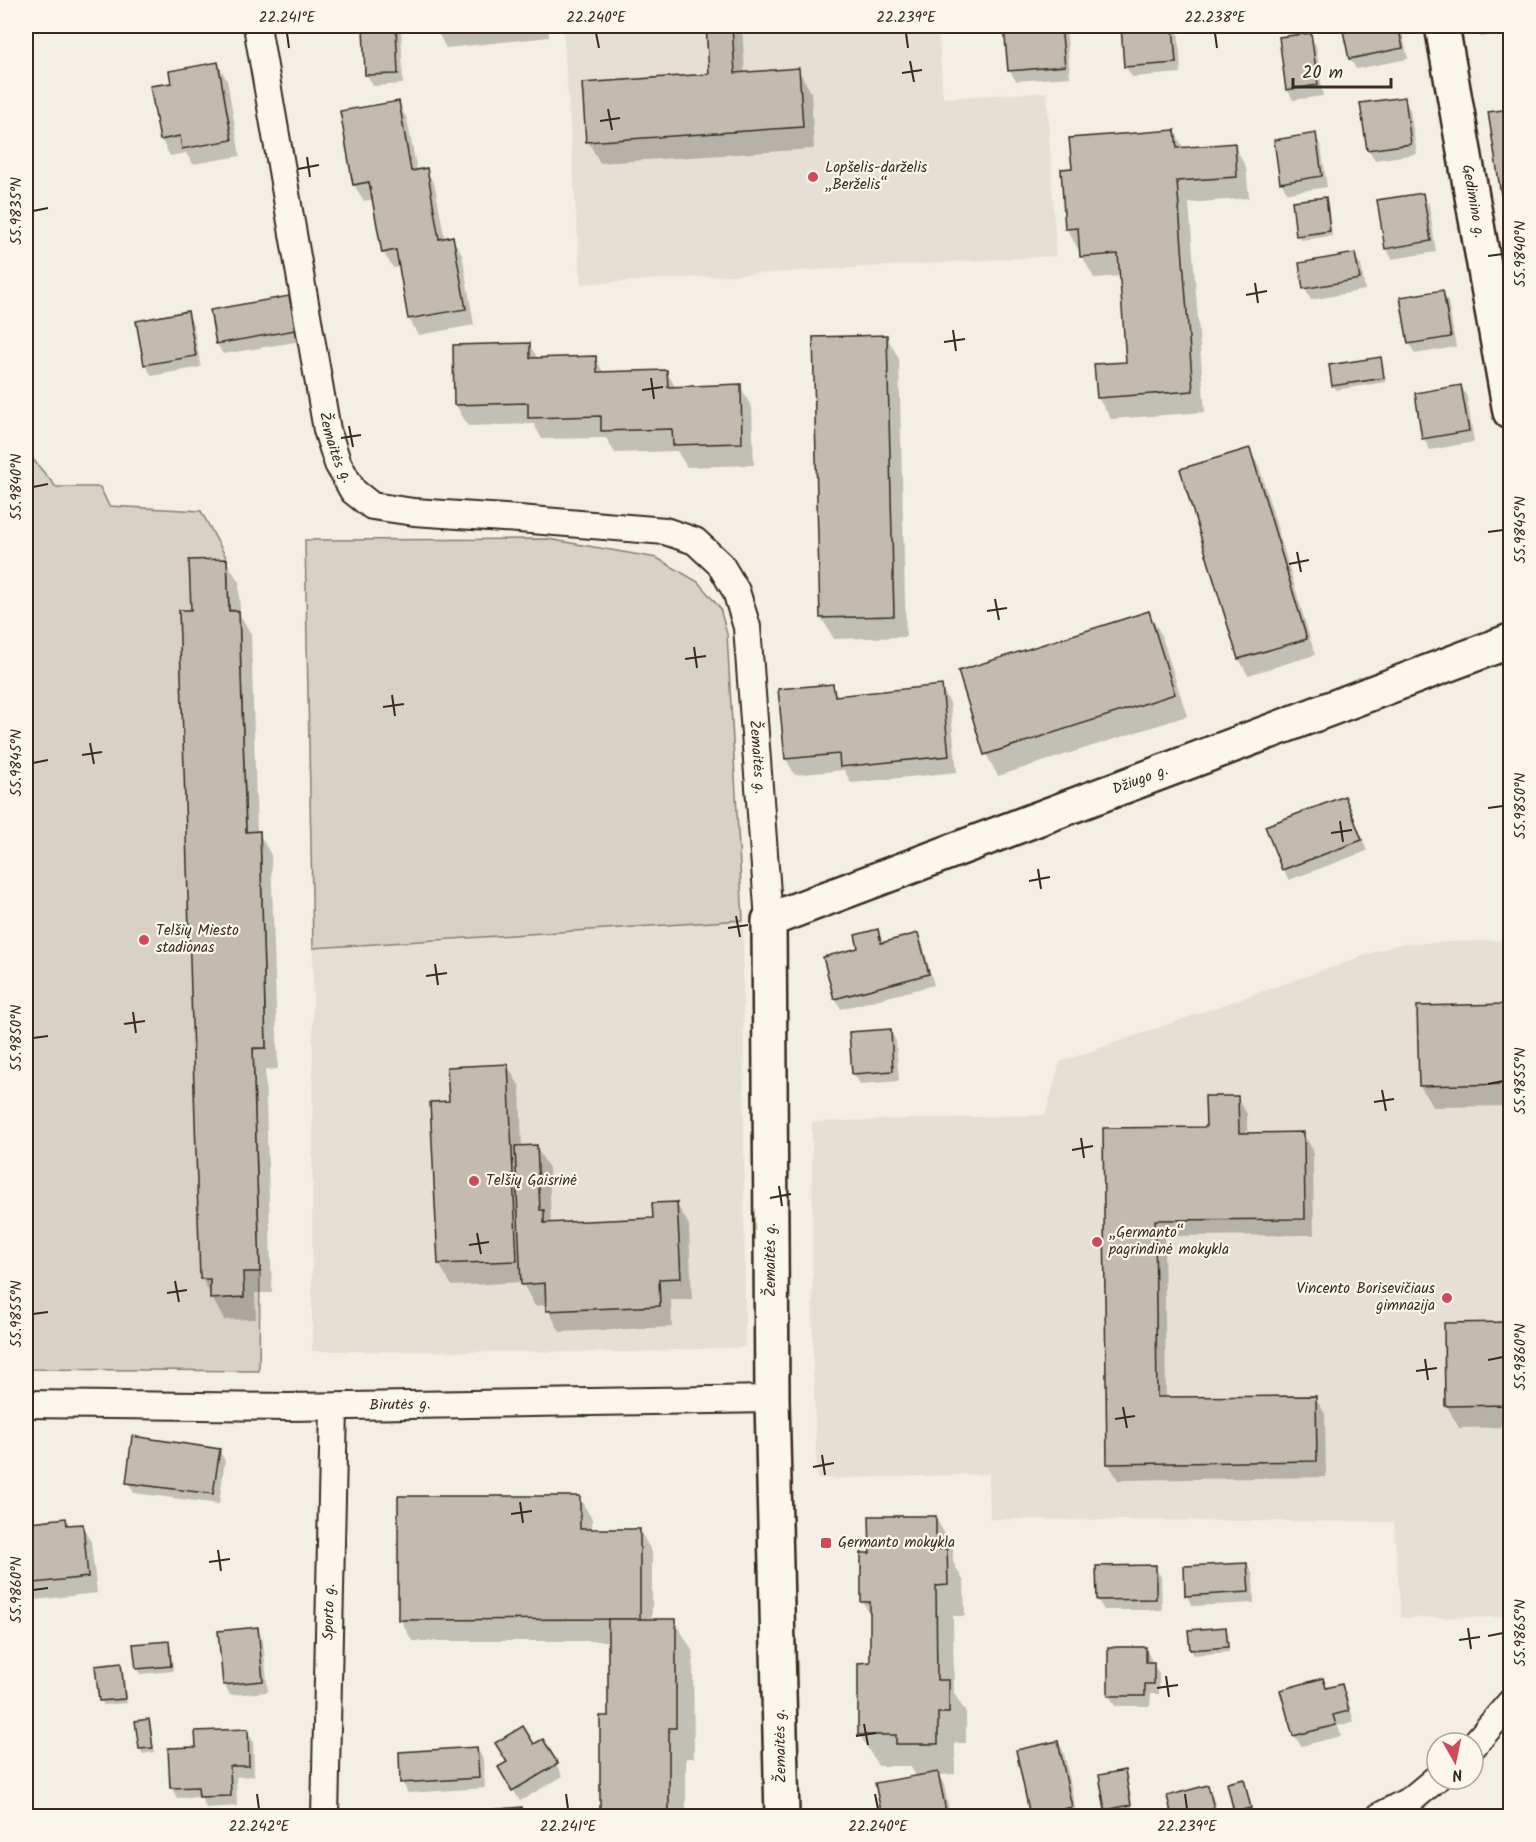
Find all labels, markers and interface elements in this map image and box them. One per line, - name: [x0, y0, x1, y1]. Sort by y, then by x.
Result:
- text: 22.241°E: [259, 6, 316, 30]
- text: 22.240°E: [566, 6, 627, 30]
- text: 22.239°E: [876, 6, 937, 30]
- text: 22.238°E: [1184, 6, 1247, 30]
- scale bar: [1293, 51, 1390, 89]
- text: 20 m: [1302, 59, 1343, 88]
- place label: Lopšelis-darželis „Berželis“: [825, 156, 928, 197]
- street label: Gedimino g.: [1455, 163, 1491, 240]
- marker: Lopšelis-darželis „Berželis“: [806, 170, 820, 184]
- text: 55.9835°N: [5, 177, 29, 245]
- text: 55.9840°N: [1509, 220, 1533, 288]
- street label: Žemaitės g.: [312, 410, 358, 488]
- text: 55.9840°N: [5, 453, 29, 521]
- text: 55.9845°N: [1509, 496, 1533, 564]
- street label: Žemaitės g.: [742, 719, 772, 795]
- text: 55.9845°N: [5, 729, 29, 797]
- street label: Džiugo g.: [1109, 759, 1172, 802]
- text: 55.9850°N: [1509, 773, 1533, 839]
- place label: Telšių Miesto stadionas: [156, 919, 239, 960]
- marker: Telšių Miesto stadionas: [137, 933, 151, 947]
- text: 55.9850°N: [5, 1005, 29, 1071]
- text: 55.9855°N: [1509, 1047, 1533, 1115]
- place label: Telšių Gaisrinė: [486, 1169, 577, 1193]
- marker: Telšių Gaisrinė: [467, 1174, 481, 1188]
- place label: „Germanto“ pagrindinė mokykla: [1108, 1221, 1229, 1262]
- street label: Žemaitės g.: [759, 1223, 783, 1297]
- marker: „Germanto“ pagrindinė mokykla: [1090, 1235, 1104, 1249]
- place label: Vincento Borisevičiaus gimnazija: [1297, 1277, 1436, 1318]
- text: 55.9855°N: [5, 1280, 29, 1348]
- marker: Vincento Borisevičiaus gimnazija: [1440, 1291, 1454, 1305]
- text: 55.9860°N: [1509, 1323, 1533, 1391]
- street label: Birutės g.: [369, 1393, 431, 1418]
- place label: Germanto mokykla: [838, 1531, 955, 1555]
- marker: Germanto mokykla: [819, 1536, 833, 1550]
- text: 55.9860°N: [5, 1556, 29, 1624]
- street label: Sporto g.: [317, 1584, 342, 1640]
- text: 55.9865°N: [1509, 1599, 1533, 1667]
- street label: Žemaitės g.: [768, 1709, 794, 1783]
- north arrow: [1425, 1731, 1485, 1791]
- text: N: [1450, 1761, 1464, 1787]
- text: 22.242°E: [229, 1815, 290, 1839]
- text: 22.241°E: [540, 1815, 597, 1839]
- text: 22.240°E: [848, 1815, 909, 1839]
- text: 22.239°E: [1157, 1815, 1218, 1839]

